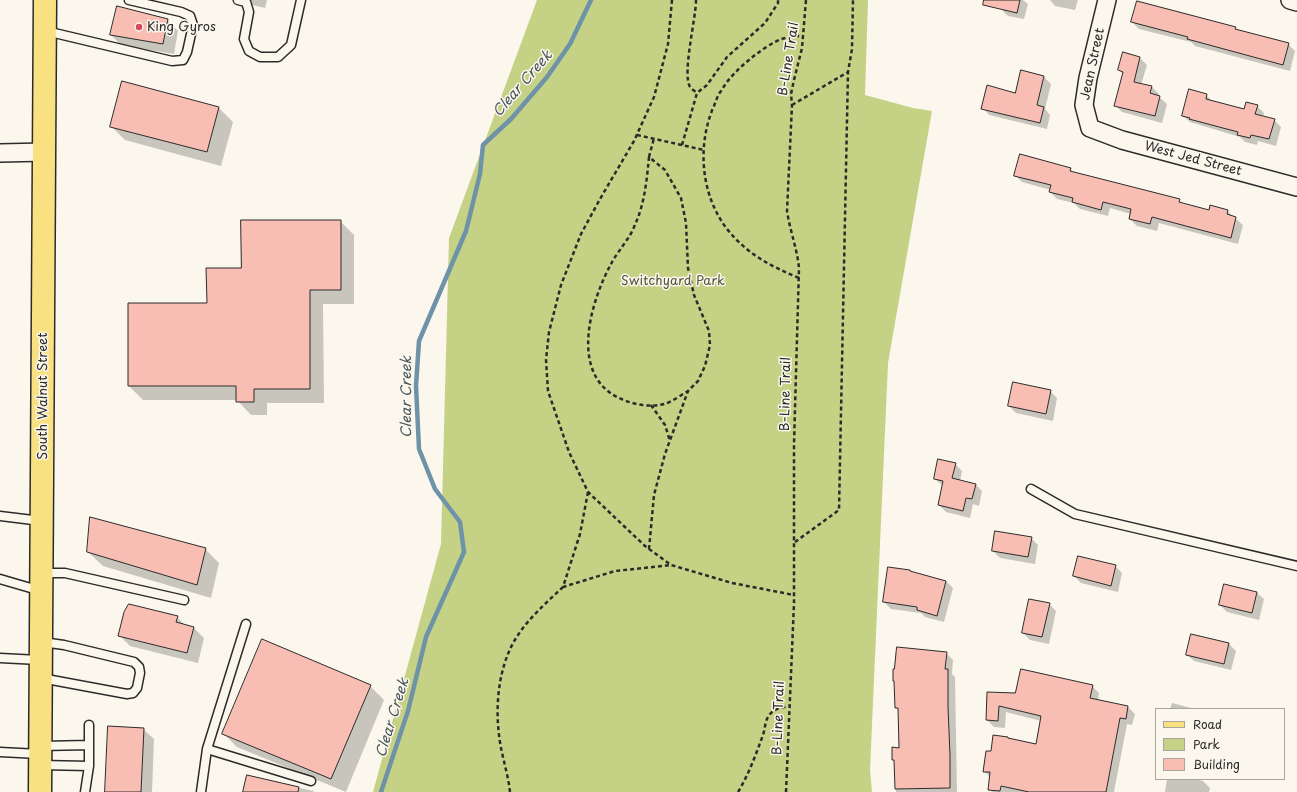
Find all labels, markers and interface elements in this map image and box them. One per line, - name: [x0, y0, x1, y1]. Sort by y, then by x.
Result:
- place label: King Gyros: [147, 19, 216, 35]
- street label: B-Line Trail: [775, 21, 803, 97]
- marker: King Gyros: [134, 22, 144, 32]
- street label: Jean Street: [1078, 27, 1108, 101]
- water label: Clear Creek: [490, 48, 556, 120]
- street label: West Jed Street: [1143, 139, 1243, 179]
- park label: Switchyard Park: [621, 273, 725, 289]
- street label: South Walnut Street: [35, 332, 51, 460]
- water label: Clear Creek: [399, 356, 415, 438]
- street label: B-Line Trail: [778, 357, 794, 431]
- water label: Clear Creek: [373, 676, 413, 760]
- street label: B-Line Trail: [770, 681, 788, 755]
- legend: [1155, 708, 1285, 780]
- text: Road: [1193, 715, 1222, 733]
- text: Park: [1193, 735, 1220, 753]
- text: Building: [1193, 755, 1240, 773]

